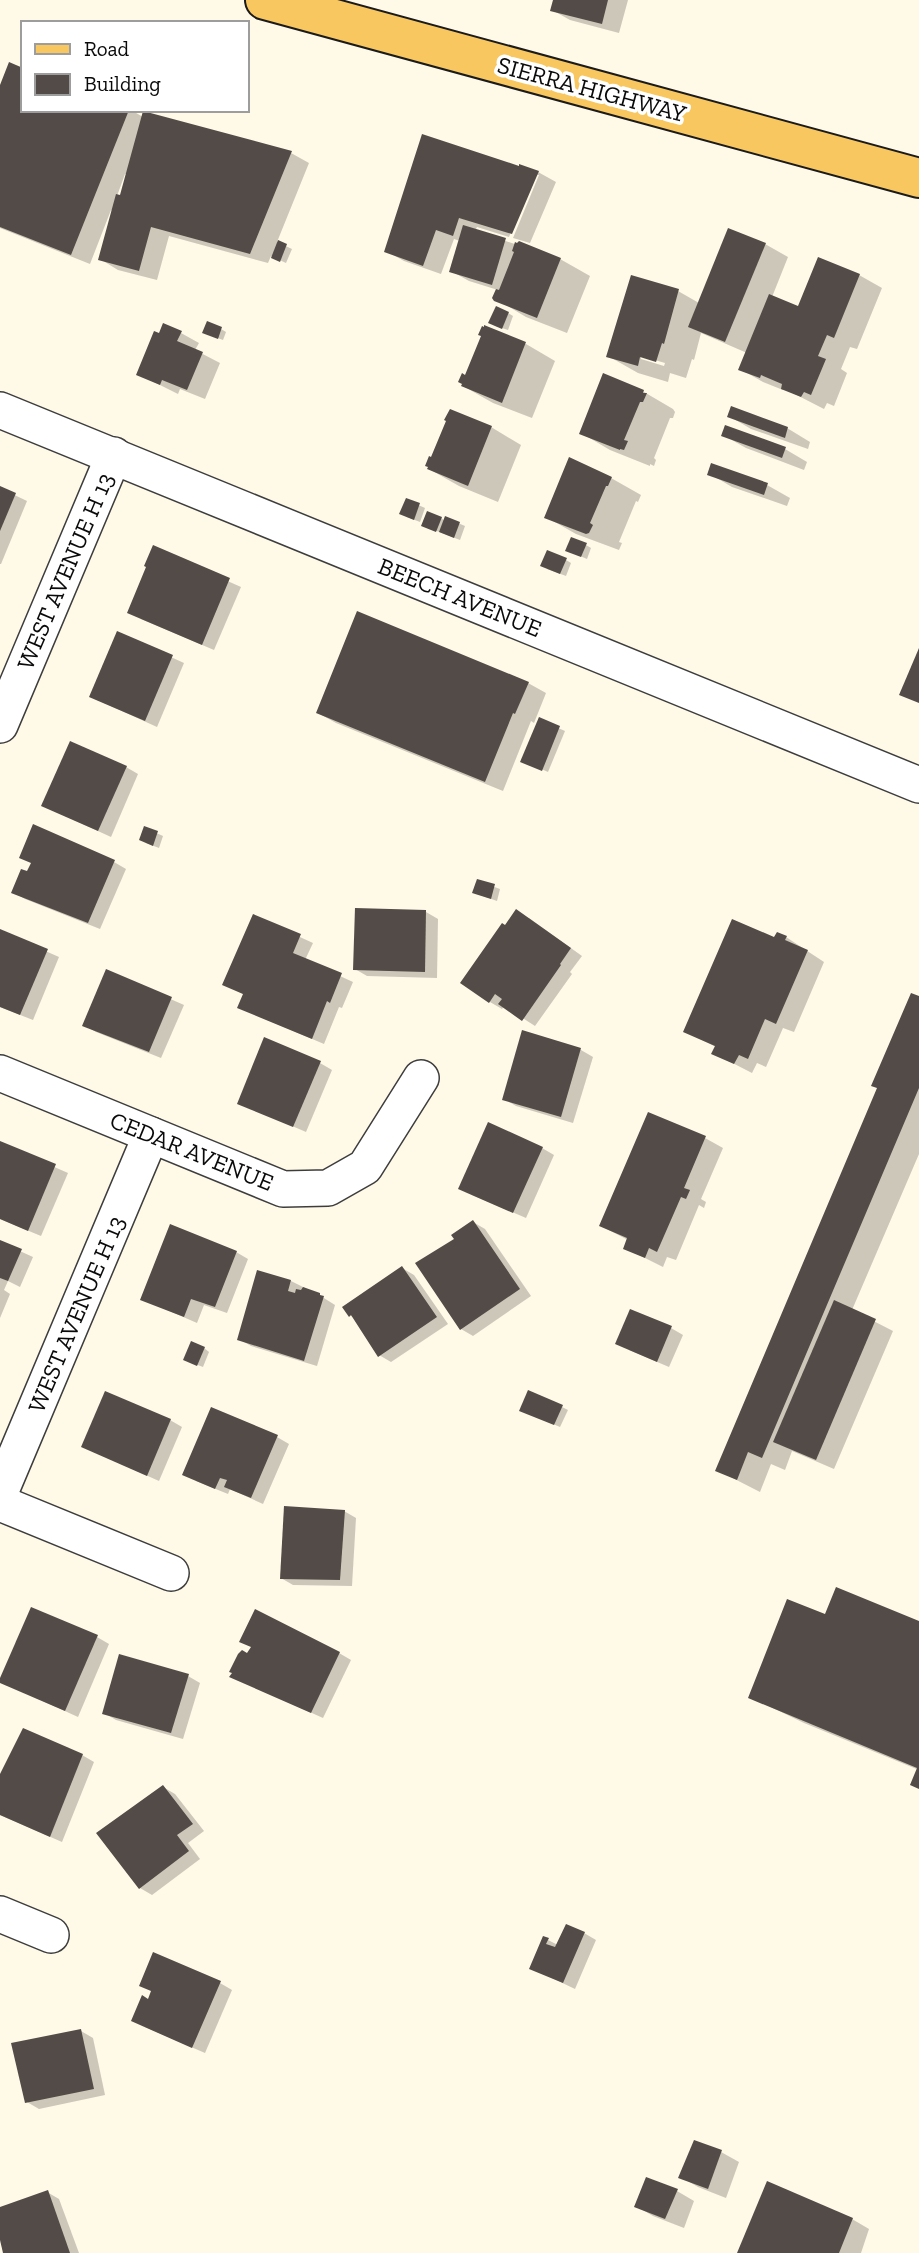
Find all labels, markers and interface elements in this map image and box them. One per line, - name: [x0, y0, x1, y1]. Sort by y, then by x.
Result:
- legend: [21, 21, 248, 112]
- text: Road: [84, 36, 130, 61]
- street label: SIERRA HIGHWAY: [494, 50, 690, 128]
- text: Building: [84, 71, 161, 96]
- street label: WEST AVENUE H 13: [10, 468, 120, 674]
- street label: BEECH AVENUE: [374, 551, 546, 643]
- street label: CEDAR AVENUE: [106, 1105, 278, 1197]
- street label: WEST AVENUE H 13: [21, 1211, 131, 1417]

